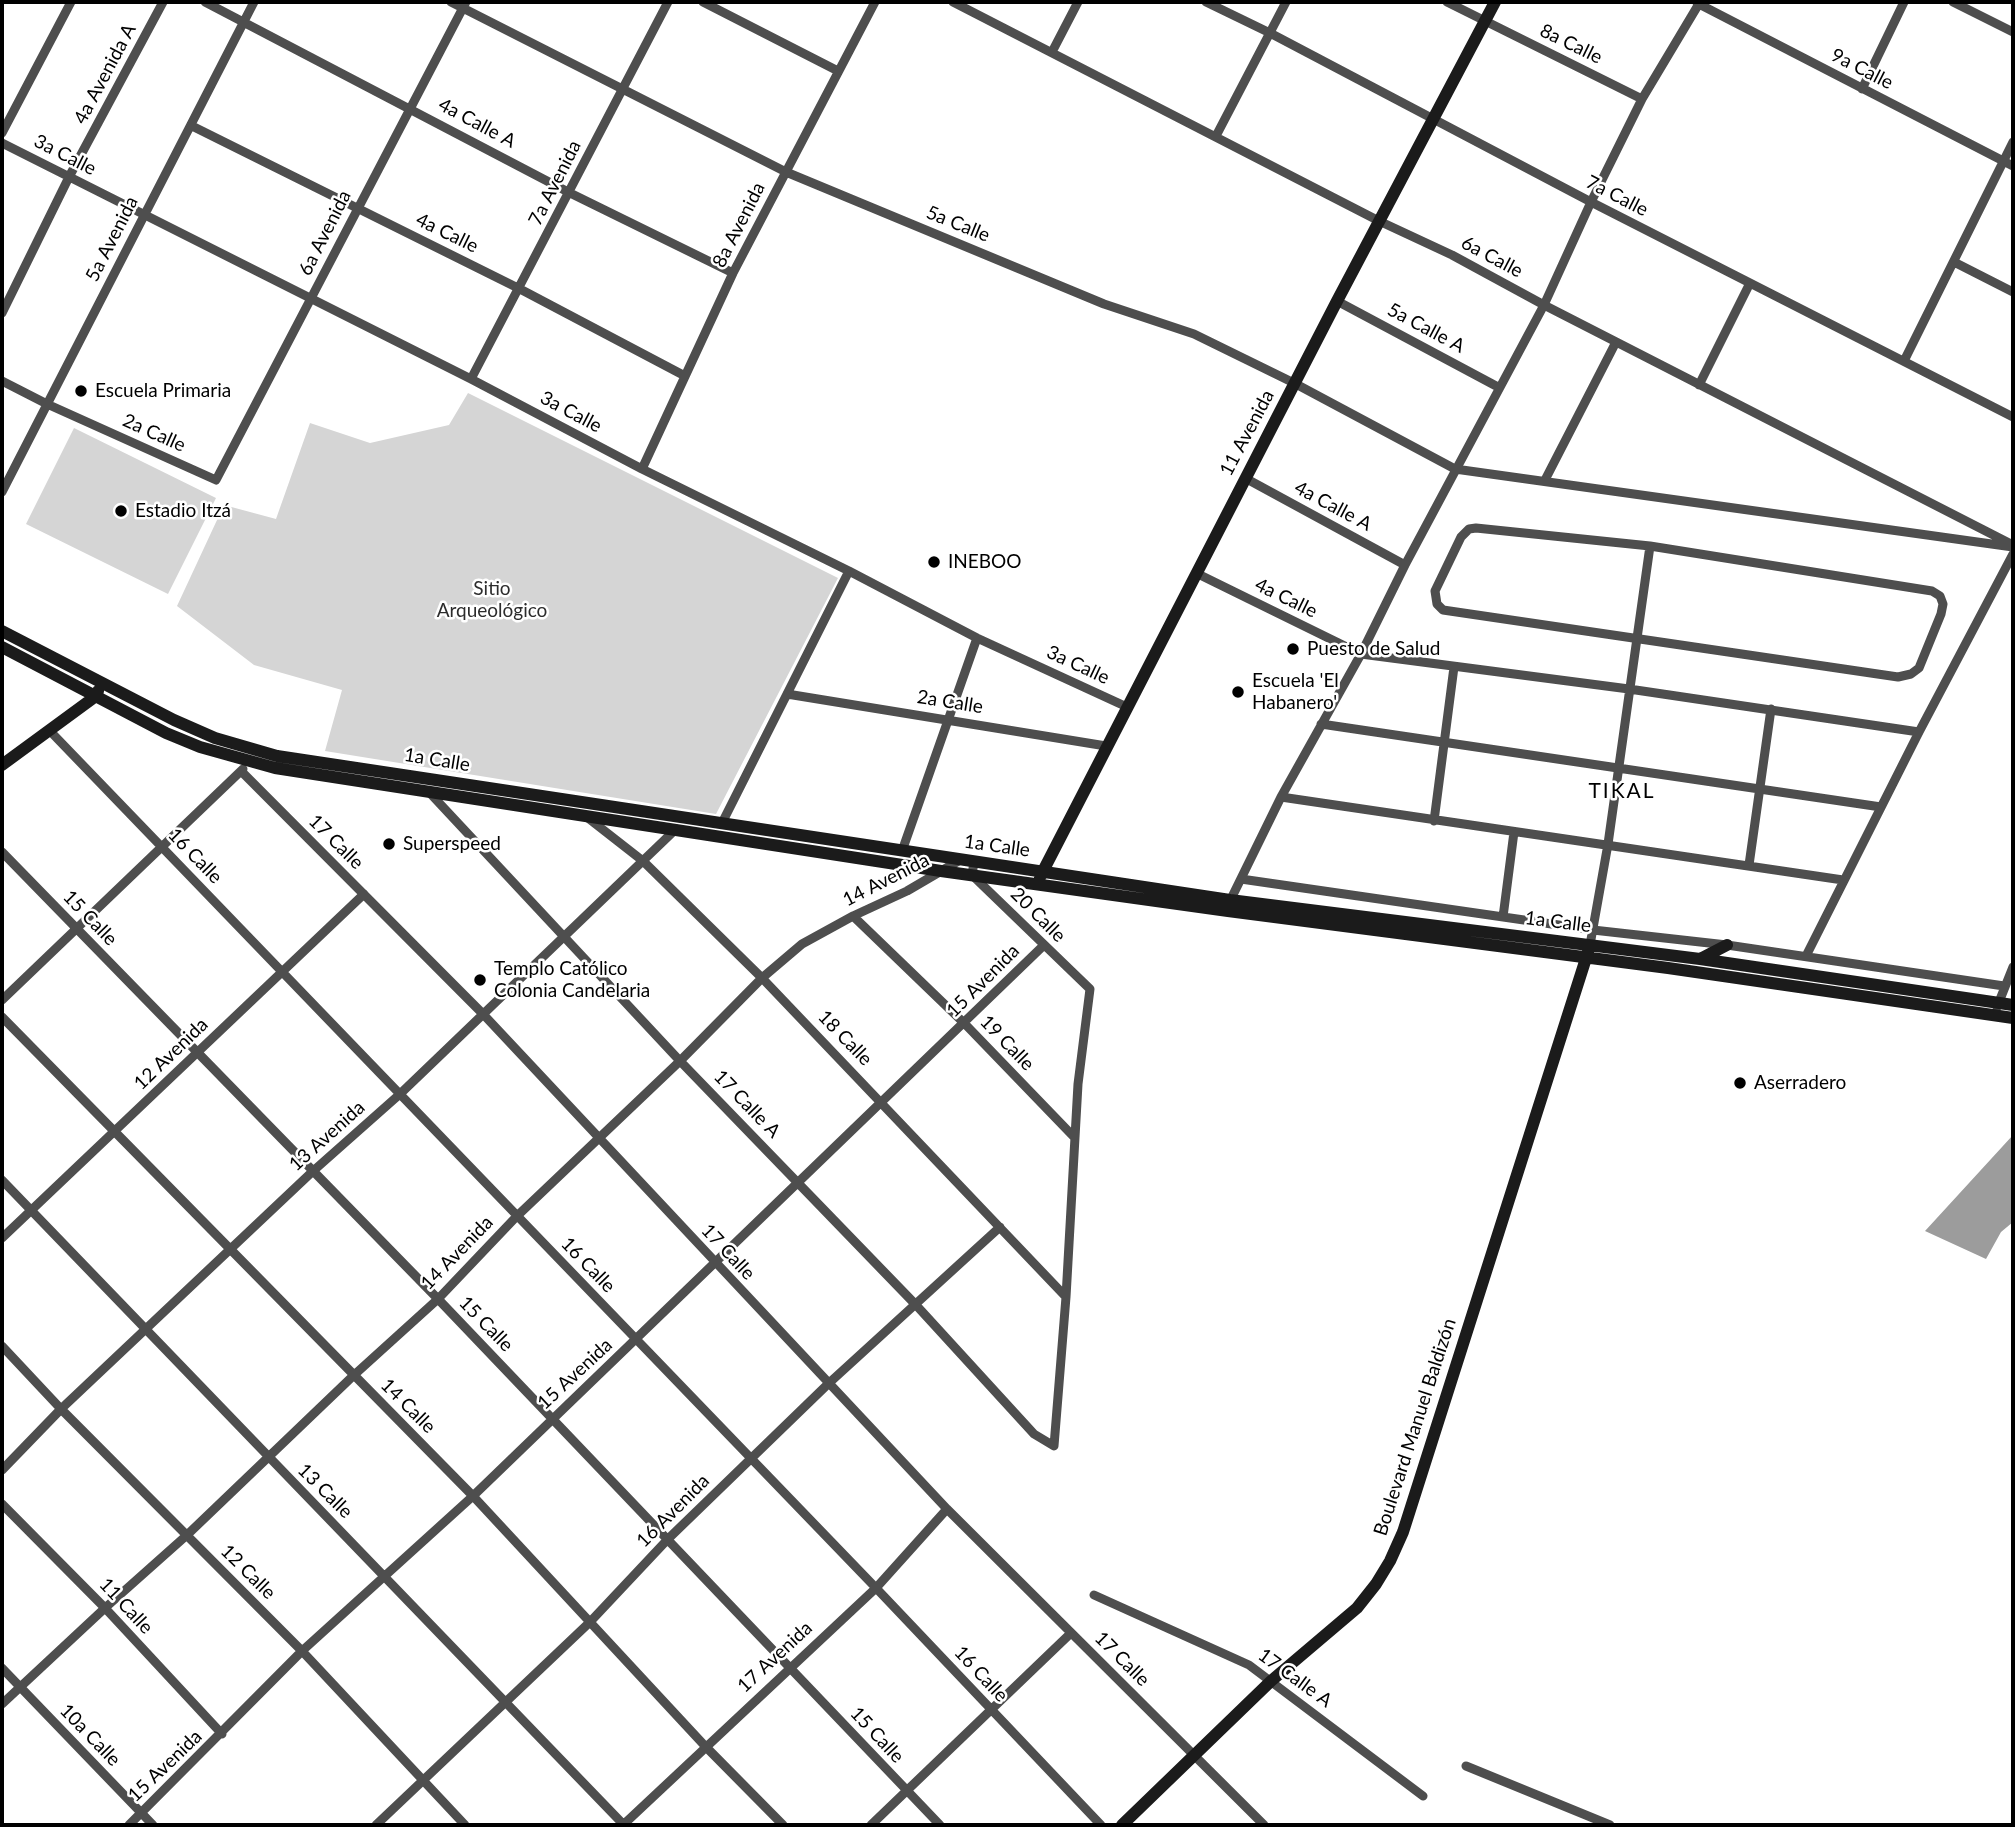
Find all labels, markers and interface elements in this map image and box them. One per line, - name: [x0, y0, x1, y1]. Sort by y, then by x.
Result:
- street label: 8a Calle: [1536, 19, 1606, 69]
- street label: 4a Avenida A: [69, 20, 141, 128]
- street label: 9a Calle: [1827, 44, 1897, 94]
- street label: 4a Calle A: [434, 93, 520, 153]
- street label: 3a Calle: [30, 130, 100, 180]
- street label: 7a Avenida: [524, 137, 586, 229]
- street label: 7a Calle: [1582, 171, 1652, 221]
- street label: 8a Avenida: [708, 179, 770, 271]
- street label: 6a Avenida: [294, 187, 356, 279]
- street label: 5a Avenida: [81, 193, 143, 285]
- street label: 5a Calle: [923, 201, 993, 247]
- street label: 4a Calle: [412, 208, 482, 258]
- street label: 6a Calle: [1457, 231, 1527, 283]
- street label: 5a Calle A: [1383, 298, 1469, 358]
- place label: Escuela Primaria: [95, 380, 231, 402]
- marker: Escuela Primaria: [73, 383, 89, 399]
- street label: 3a Calle: [536, 386, 606, 438]
- street label: 11 Avenida: [1215, 386, 1279, 480]
- street label: 2a Calle: [119, 409, 189, 457]
- street label: 4a Calle A: [1290, 476, 1376, 536]
- place label: Estadio Itzá: [135, 500, 231, 522]
- marker: Estadio Itzá: [113, 503, 129, 519]
- place label: INEBOO: [948, 551, 1022, 573]
- marker: INEBOO: [926, 554, 942, 570]
- street label: 4a Calle: [1251, 573, 1321, 623]
- park label: Sitio Arqueológico: [437, 578, 547, 622]
- place label: Puesto de Salud: [1307, 638, 1440, 660]
- street label: 3a Calle: [1043, 641, 1113, 689]
- marker: Puesto de Salud: [1285, 641, 1301, 657]
- place label: Escuela 'El Habanero': [1252, 670, 1339, 714]
- marker: Escuela 'El Habanero': [1230, 684, 1246, 700]
- street label: 2a Calle: [915, 686, 985, 718]
- street label: 1a Calle: [402, 744, 472, 776]
- district label: TIKAL: [1589, 778, 1655, 804]
- street label: 17 Calle: [304, 810, 368, 874]
- street label: 16 Calle: [163, 824, 227, 888]
- street label: 1a Calle: [963, 830, 1031, 862]
- place label: Superspeed: [403, 833, 501, 855]
- marker: Superspeed: [381, 836, 397, 852]
- street label: 14 Avenida: [839, 849, 933, 911]
- street label: 20 Calle: [1006, 883, 1070, 947]
- street label: 15 Calle: [58, 886, 122, 950]
- street label: 1a Calle: [1524, 907, 1592, 937]
- street label: 15 Avenida: [942, 940, 1024, 1022]
- place label: Templo Católico Colonia Candelaria: [494, 958, 650, 1002]
- marker: Templo Católico Colonia Candelaria: [472, 972, 488, 988]
- street label: 18 Calle: [813, 1006, 877, 1070]
- street label: 19 Calle: [975, 1011, 1039, 1075]
- street label: 12 Avenida: [129, 1013, 213, 1095]
- street label: 17 Calle A: [709, 1065, 785, 1143]
- place label: Aserradero: [1754, 1072, 1846, 1094]
- marker: Aserradero: [1732, 1075, 1748, 1091]
- street label: 13 Avenida: [285, 1096, 369, 1176]
- street label: 14 Avenida: [416, 1211, 498, 1295]
- street label: 17 Calle: [696, 1219, 760, 1285]
- street label: 16 Calle: [556, 1233, 620, 1297]
- street label: 15 Calle: [454, 1292, 518, 1356]
- street label: Boulevard Manuel Baldizón: [1369, 1315, 1461, 1539]
- street label: 15 Avenida: [533, 1334, 617, 1414]
- street label: 14 Calle: [376, 1374, 440, 1438]
- street label: 13 Calle: [293, 1459, 357, 1523]
- street label: 16 Avenida: [632, 1470, 714, 1552]
- street label: 12 Calle: [216, 1540, 280, 1604]
- street label: 11 Calle: [94, 1573, 158, 1639]
- street label: 17 Avenida: [733, 1617, 817, 1697]
- street label: 17 Calle: [1090, 1627, 1154, 1691]
- street label: 16 Calle: [949, 1641, 1013, 1707]
- street label: 17 Calle A: [1254, 1644, 1336, 1712]
- street label: 10a Calle: [55, 1699, 125, 1771]
- street label: 15 Calle: [845, 1702, 909, 1768]
- street label: 15 Avenida: [123, 1725, 207, 1807]

